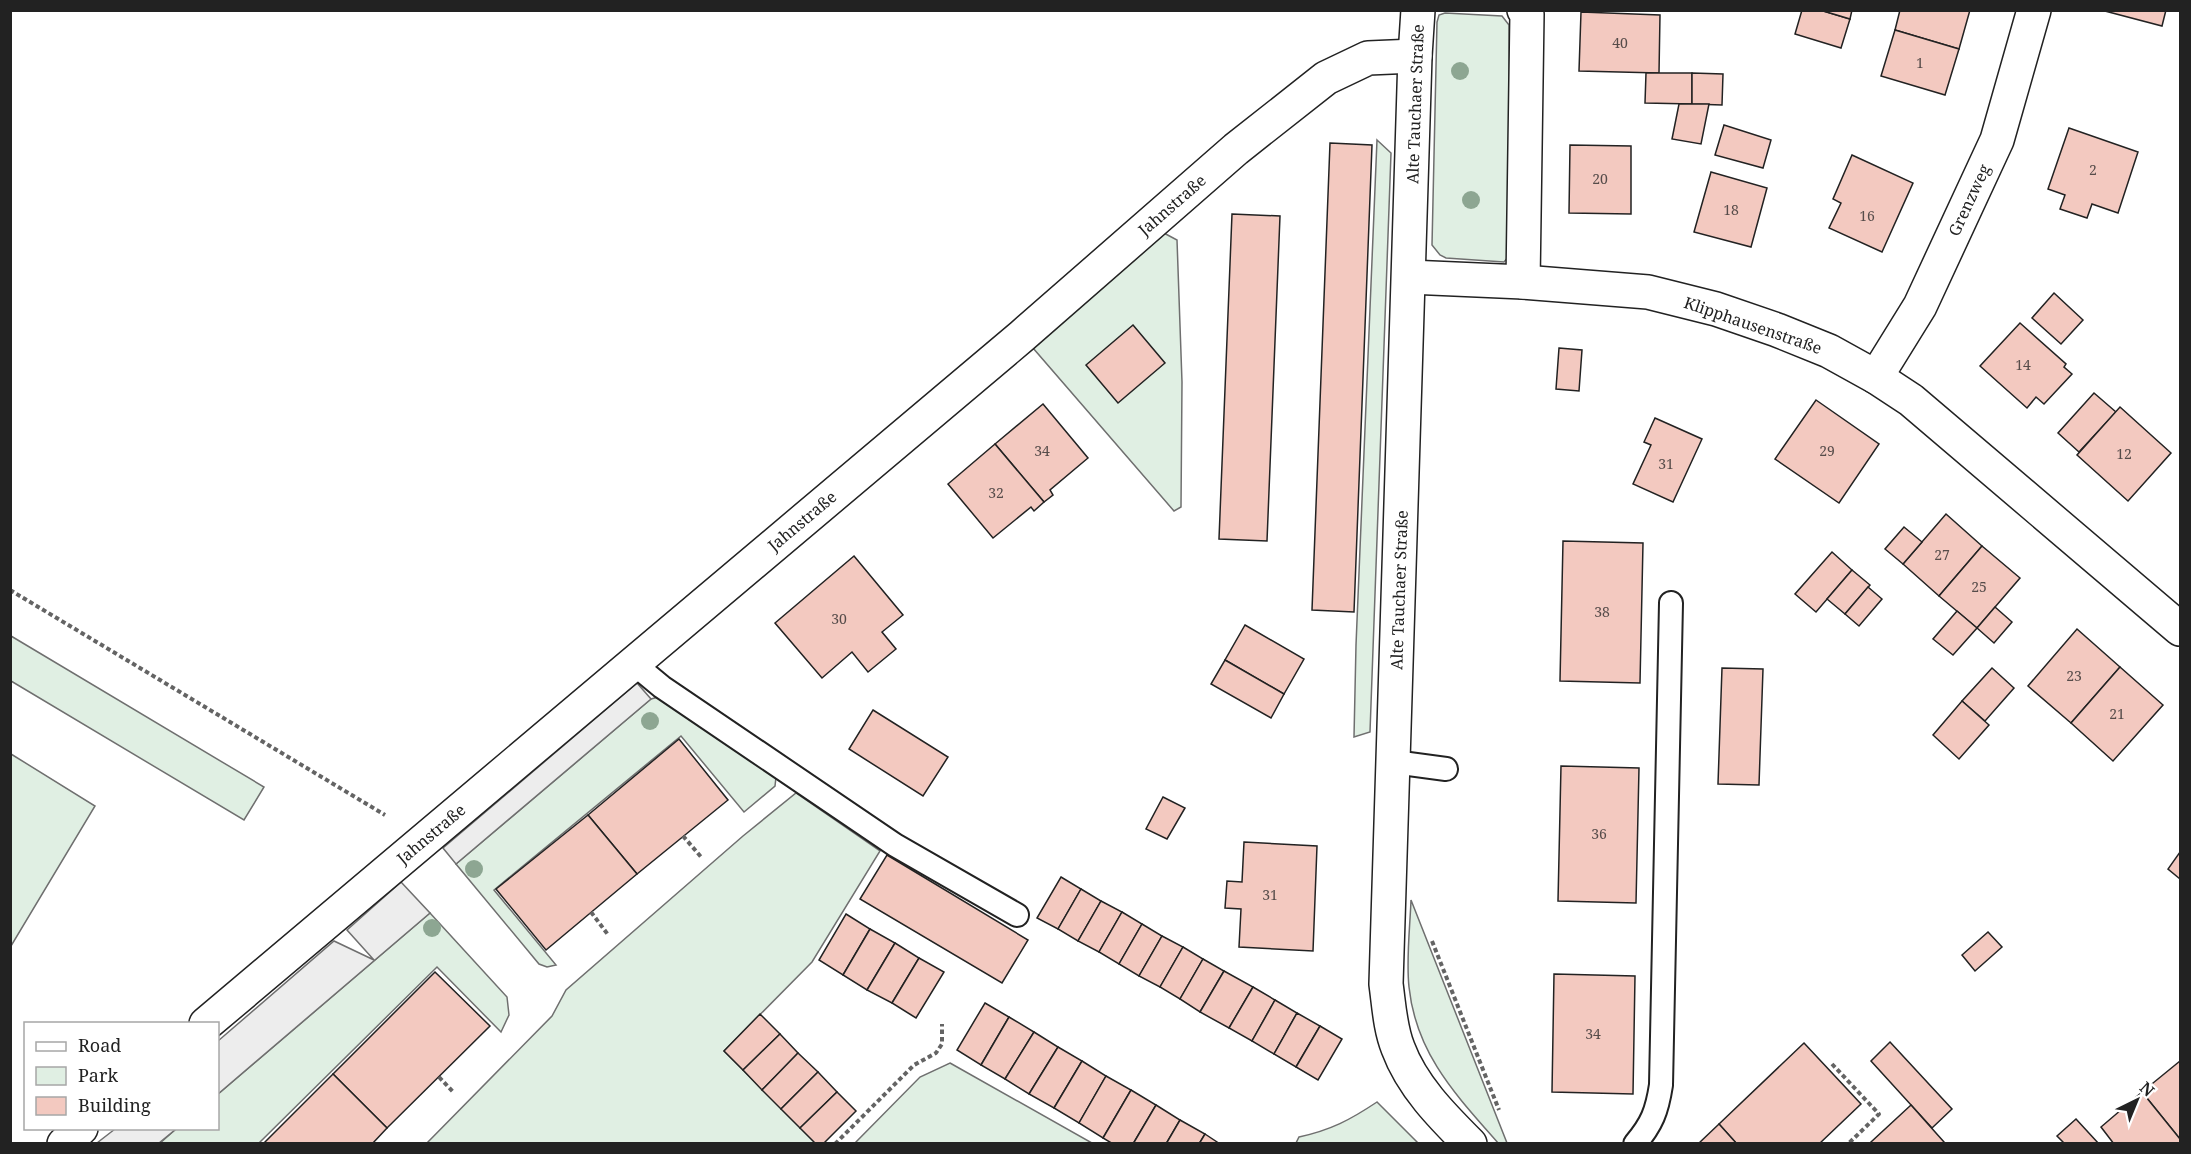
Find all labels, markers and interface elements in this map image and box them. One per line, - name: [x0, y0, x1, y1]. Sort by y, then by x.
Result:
- street label: Alte Tauchaer Straße: [1401, 24, 1429, 184]
- house number: 40: [1612, 33, 1628, 52]
- house number: 1: [1916, 53, 1924, 72]
- street label: Grenzweg: [1943, 160, 1995, 240]
- house number: 2: [2089, 160, 2097, 179]
- street label: Jahnstraße: [1133, 169, 1211, 241]
- house number: 20: [1592, 169, 1608, 188]
- house number: 18: [1723, 200, 1739, 219]
- house number: 16: [1859, 206, 1875, 225]
- street label: Klipphausenstraße: [1681, 291, 1825, 359]
- house number: 14: [2015, 355, 2031, 374]
- house number: 34: [1034, 441, 1050, 460]
- house number: 29: [1819, 441, 1835, 460]
- house number: 12: [2116, 444, 2132, 463]
- house number: 31: [1658, 454, 1674, 473]
- house number: 32: [988, 483, 1004, 502]
- street label: Jahnstraße: [762, 486, 841, 557]
- street label: Alte Tauchaer Straße: [1385, 510, 1413, 670]
- house number: 27: [1934, 545, 1950, 564]
- house number: 25: [1971, 577, 1987, 596]
- house number: 38: [1594, 602, 1610, 621]
- house number: 30: [831, 609, 847, 628]
- house number: 23: [2066, 666, 2082, 685]
- house number: 21: [2109, 704, 2125, 723]
- street label: Jahnstraße: [391, 799, 470, 870]
- house number: 36: [1591, 824, 1607, 843]
- house number: 31: [1262, 885, 1278, 904]
- legend: [24, 1022, 219, 1130]
- house number: 34: [1585, 1024, 1601, 1043]
- text: Road: [78, 1033, 121, 1057]
- text: Park: [78, 1063, 118, 1087]
- north arrow: [2107, 1070, 2167, 1130]
- text: N: [2135, 1077, 2160, 1102]
- text: Building: [78, 1093, 151, 1117]

